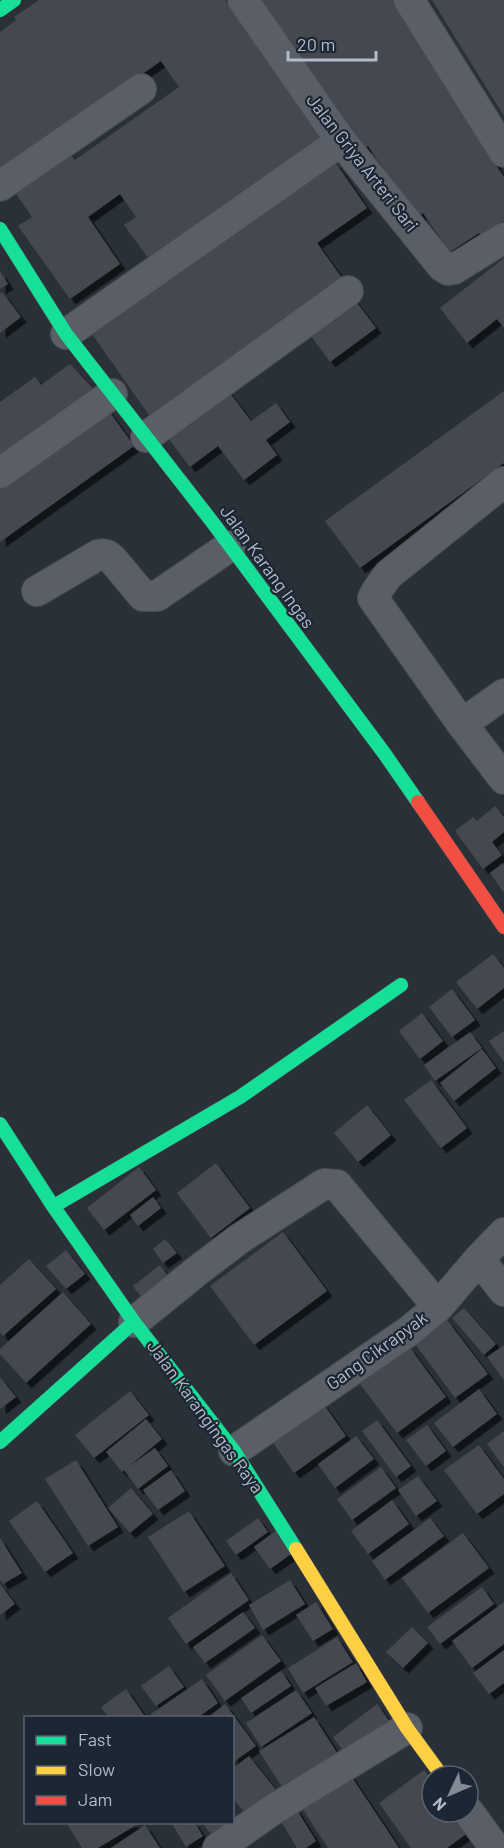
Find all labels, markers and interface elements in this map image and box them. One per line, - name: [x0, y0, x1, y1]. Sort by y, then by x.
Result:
- scale bar: [288, 24, 376, 62]
- text: 20 m: [297, 33, 335, 55]
- street label: Jalan Griya Arteri Sari: [302, 89, 423, 236]
- street label: Jalan Karang Ingas: [216, 501, 320, 632]
- street label: Gang Cikrapyak: [322, 1306, 431, 1394]
- street label: Jalan Karangingas Raya: [143, 1335, 269, 1497]
- legend: [24, 1716, 234, 1824]
- text: Fast: [78, 1728, 112, 1750]
- text: Slow: [78, 1758, 115, 1780]
- north arrow: [420, 1764, 480, 1824]
- text: Jam: [78, 1788, 112, 1810]
- text: N: [428, 1794, 449, 1815]

